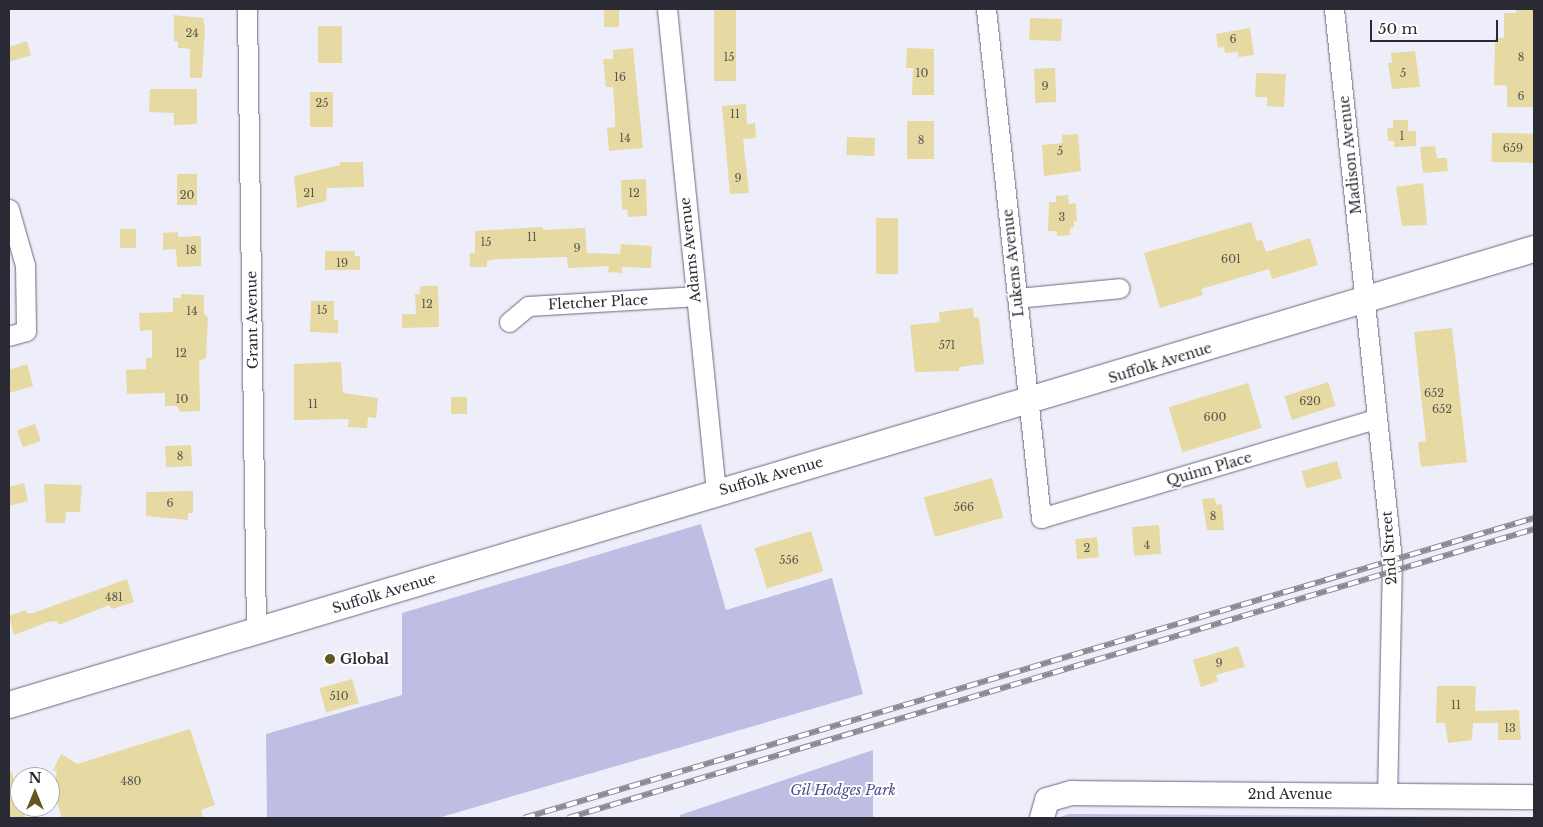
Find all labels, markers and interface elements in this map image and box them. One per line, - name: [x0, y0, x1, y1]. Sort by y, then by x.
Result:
- scale bar: [1373, 10, 1500, 42]
- text: 50 m: [1378, 19, 1418, 38]
- house number: 24: [185, 26, 199, 40]
- house number: 6: [1229, 32, 1237, 46]
- house number: 15: [723, 50, 735, 64]
- house number: 8: [1518, 50, 1524, 64]
- house number: 10: [916, 66, 928, 80]
- house number: 5: [1400, 66, 1406, 80]
- house number: 16: [614, 70, 626, 84]
- house number: 9: [1041, 79, 1049, 93]
- house number: 6: [1517, 89, 1525, 103]
- street label: Madison Avenue: [1335, 95, 1365, 215]
- house number: 25: [315, 96, 329, 110]
- house number: 11: [730, 107, 740, 121]
- house number: 1: [1400, 129, 1404, 143]
- house number: 14: [619, 131, 631, 145]
- house number: 8: [918, 133, 924, 147]
- house number: 659: [1503, 141, 1523, 155]
- house number: 5: [1057, 144, 1063, 158]
- house number: 9: [734, 171, 742, 185]
- house number: 21: [303, 186, 315, 200]
- house number: 12: [628, 186, 640, 200]
- house number: 20: [180, 188, 194, 202]
- street label: Adams Avenue: [676, 196, 704, 304]
- street label: Lukens Avenue: [999, 208, 1027, 318]
- house number: 3: [1059, 210, 1065, 224]
- house number: 11: [527, 230, 537, 244]
- house number: 15: [480, 235, 492, 249]
- house number: 9: [573, 241, 581, 255]
- house number: 18: [185, 243, 197, 257]
- house number: 601: [1221, 252, 1241, 266]
- house number: 19: [336, 256, 348, 270]
- street label: Grant Avenue: [243, 270, 261, 370]
- street label: Fletcher Place: [547, 291, 649, 313]
- house number: 12: [421, 297, 433, 311]
- house number: 15: [316, 303, 328, 317]
- house number: 14: [186, 304, 198, 318]
- house number: 571: [939, 338, 955, 352]
- street label: Suffolk Avenue: [1106, 339, 1214, 387]
- house number: 12: [175, 346, 187, 360]
- house number: 652: [1424, 386, 1444, 400]
- house number: 10: [176, 392, 188, 406]
- house number: 620: [1299, 394, 1321, 408]
- house number: 11: [308, 397, 318, 411]
- house number: 652: [1432, 402, 1452, 416]
- house number: 600: [1204, 410, 1226, 424]
- house number: 8: [177, 449, 183, 463]
- street label: Quinn Place: [1164, 449, 1254, 489]
- street label: Suffolk Avenue: [717, 453, 825, 499]
- house number: 6: [166, 496, 174, 510]
- house number: 566: [954, 500, 974, 514]
- house number: 8: [1210, 509, 1216, 523]
- street label: 2nd Street: [1378, 511, 1400, 585]
- house number: 4: [1144, 538, 1150, 552]
- house number: 2: [1084, 541, 1090, 555]
- house number: 556: [779, 553, 799, 567]
- street label: Suffolk Avenue: [330, 569, 438, 617]
- house number: 481: [105, 590, 123, 604]
- place label: Global: [340, 651, 389, 667]
- marker: Global: [324, 653, 336, 665]
- house number: 9: [1215, 656, 1223, 670]
- house number: 510: [329, 689, 349, 703]
- house number: 11: [1451, 698, 1461, 712]
- house number: 13: [1504, 721, 1516, 735]
- north arrow: [10, 767, 60, 817]
- text: N: [28, 769, 42, 787]
- house number: 480: [121, 774, 141, 788]
- park label: Gil Hodges Park: [790, 782, 896, 798]
- street label: 2nd Avenue: [1247, 786, 1333, 802]

